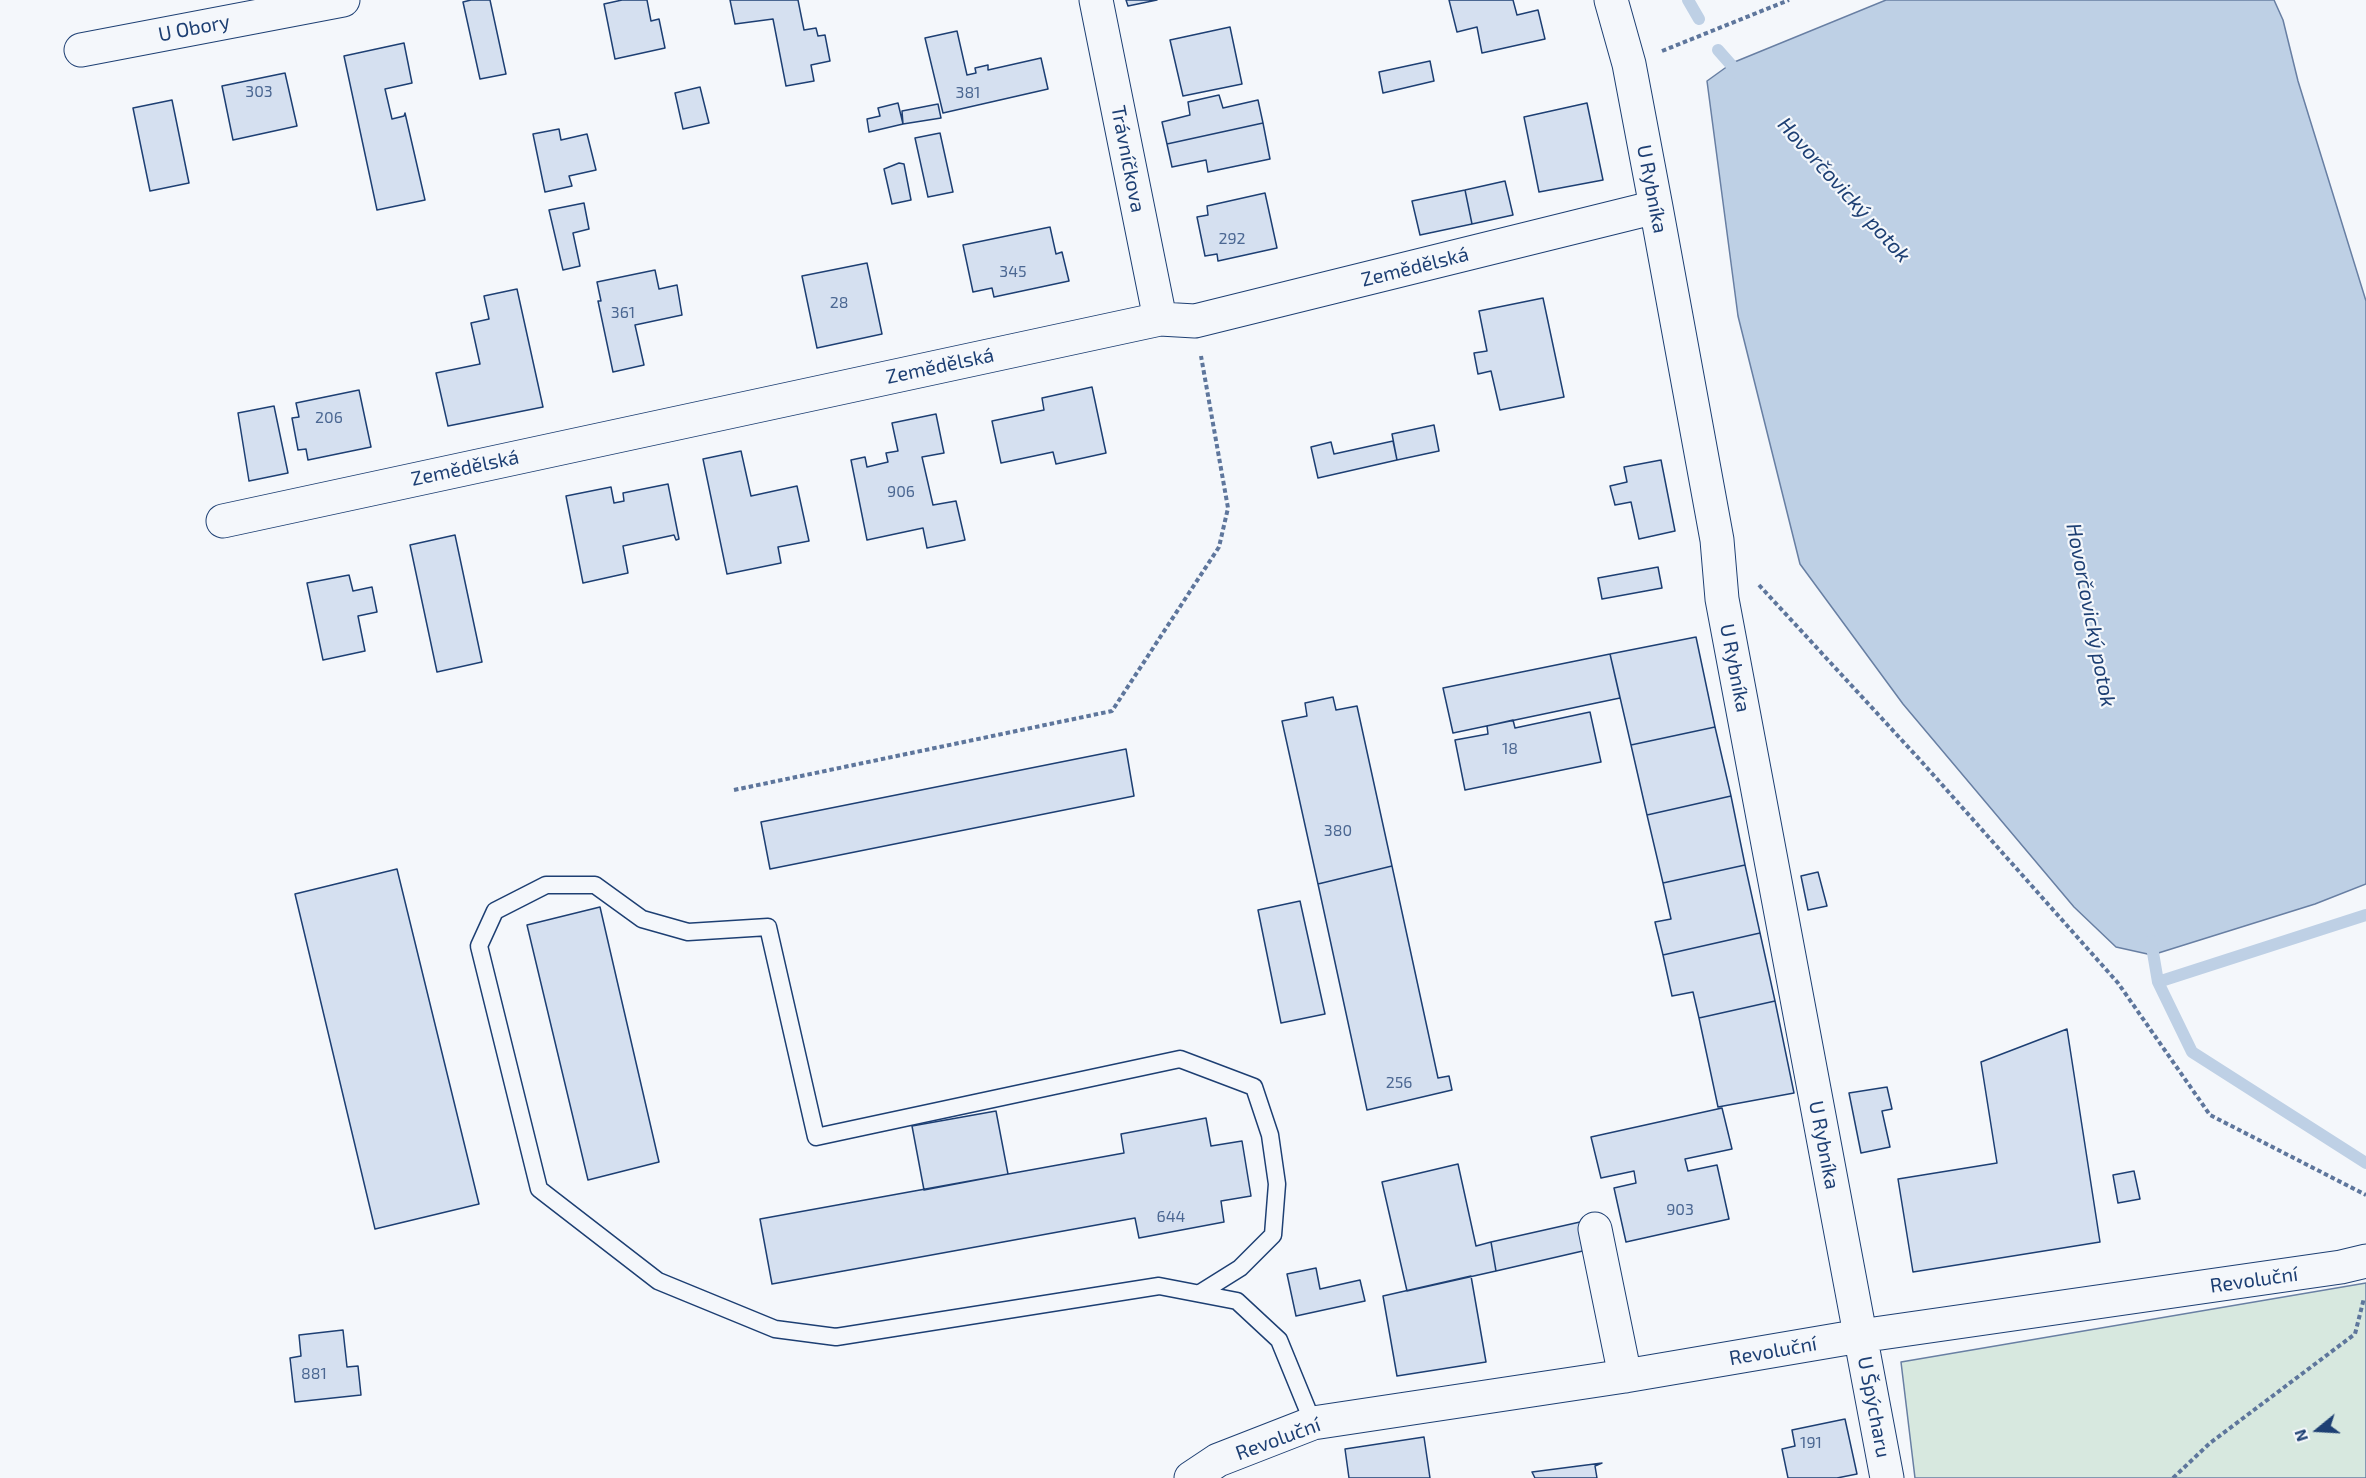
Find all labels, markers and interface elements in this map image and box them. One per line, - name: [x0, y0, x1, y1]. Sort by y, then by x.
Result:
- street label: U Obory: [156, 9, 232, 47]
- house number: 303: [245, 82, 273, 102]
- house number: 381: [956, 83, 980, 103]
- street label: Trávníčkova: [1106, 104, 1150, 214]
- water label: Hovorčovický potok: [1772, 112, 1916, 268]
- street label: U Rybníka: [1632, 143, 1672, 235]
- house number: 292: [1218, 229, 1246, 249]
- street label: Zemědělská: [1359, 242, 1471, 292]
- house number: 345: [999, 262, 1027, 282]
- house number: 28: [830, 293, 848, 313]
- house number: 361: [611, 303, 635, 323]
- street label: Zemědělská: [884, 343, 996, 389]
- house number: 206: [315, 408, 343, 428]
- street label: Zemědělská: [409, 445, 521, 491]
- house number: 906: [887, 482, 915, 502]
- water label: Hovorčovický potok: [2061, 521, 2121, 709]
- street label: U Rybníka: [1715, 622, 1755, 714]
- house number: 18: [1502, 739, 1518, 759]
- house number: 380: [1324, 821, 1352, 841]
- house number: 256: [1386, 1073, 1412, 1093]
- street label: U Rybníka: [1804, 1099, 1844, 1191]
- house number: 903: [1666, 1200, 1694, 1220]
- house number: 644: [1157, 1207, 1185, 1227]
- street label: Revoluční: [2209, 1262, 2299, 1298]
- street label: Revoluční: [1727, 1331, 1819, 1371]
- street label: U Špýcharu: [1852, 1354, 1896, 1460]
- house number: 881: [301, 1364, 327, 1384]
- north arrow: [2288, 1400, 2348, 1460]
- street label: Revoluční: [1232, 1413, 1324, 1465]
- text: N: [2290, 1427, 2311, 1444]
- house number: 191: [1800, 1433, 1822, 1453]

